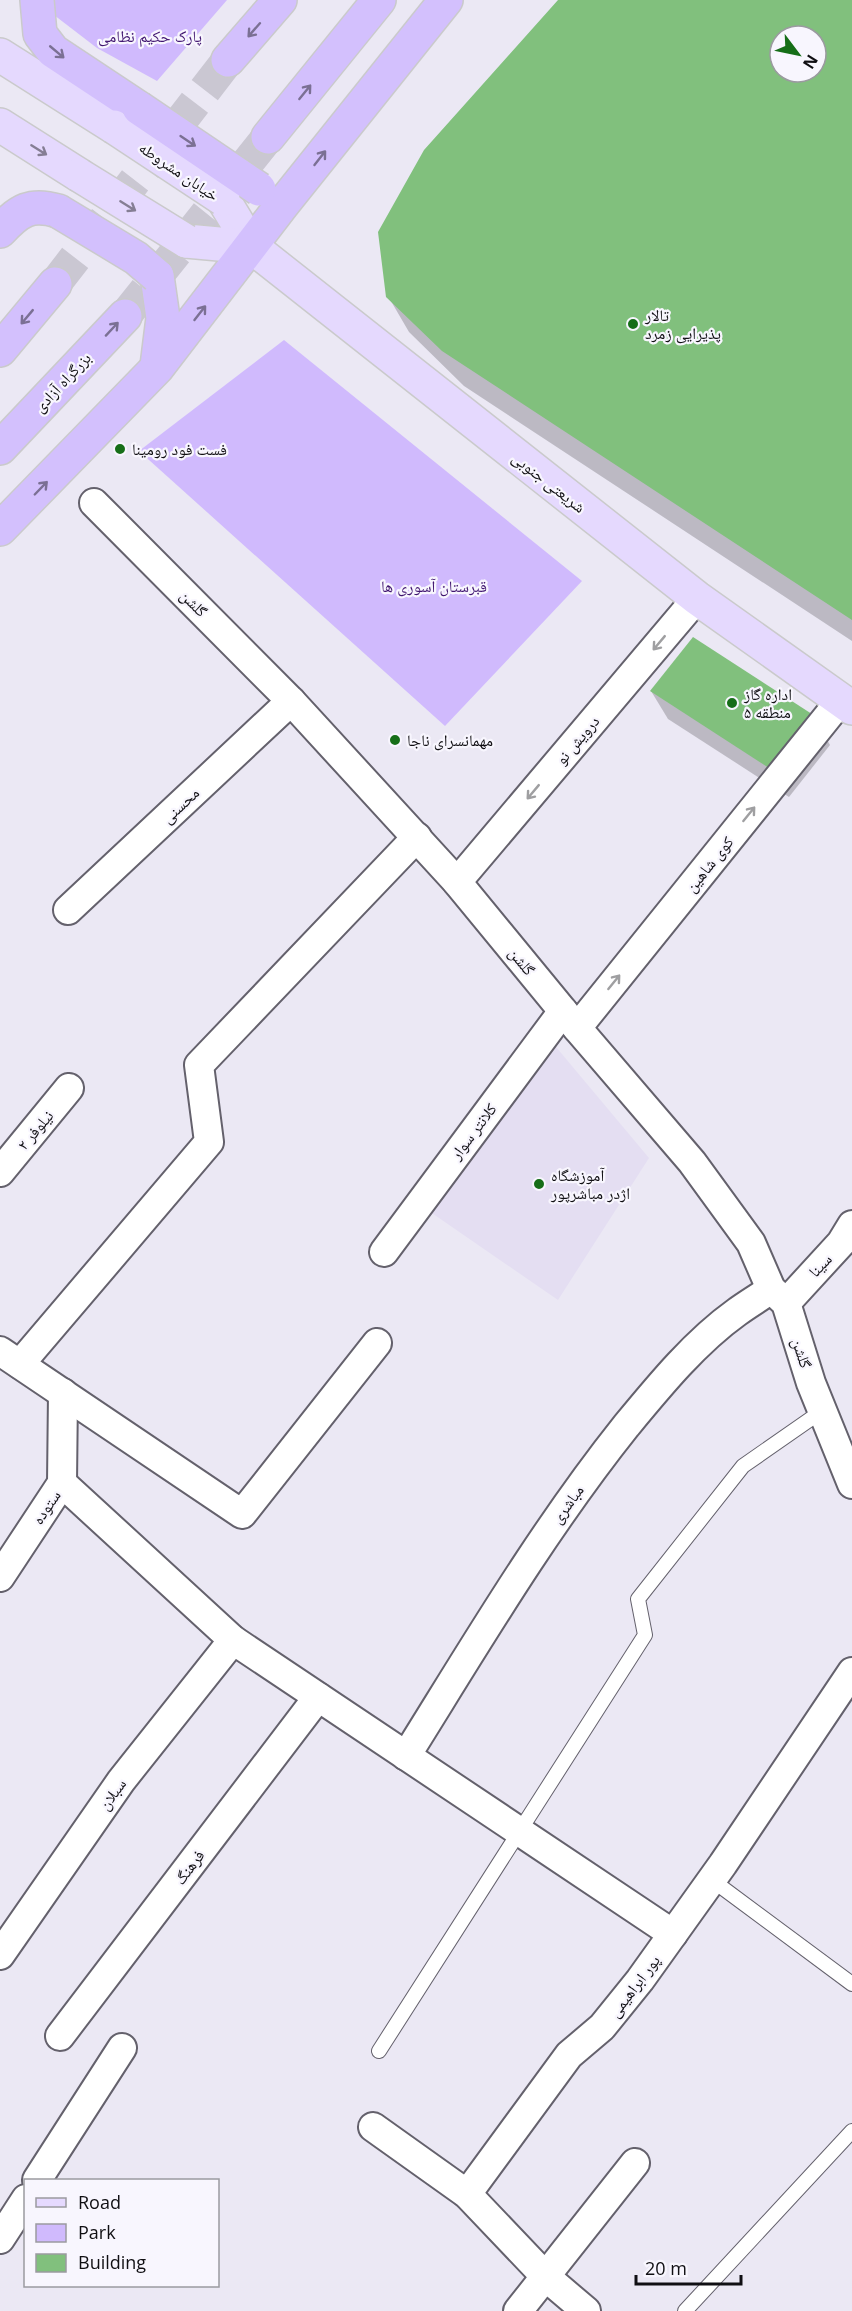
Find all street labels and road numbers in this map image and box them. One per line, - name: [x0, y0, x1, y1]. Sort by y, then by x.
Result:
- street label: خیابان مشروطه: [135, 136, 223, 206]
- street label: بزرگراه آزادی: [28, 347, 96, 417]
- street label: شریعتی جنوبی: [508, 446, 590, 518]
- street label: گلشن: [175, 584, 213, 622]
- street label: درویش نو: [550, 711, 604, 769]
- street label: محسنی: [156, 782, 204, 828]
- street label: کوی شاهین: [680, 831, 739, 897]
- street label: گلشن: [504, 942, 540, 980]
- street label: کلانتر سوار: [444, 1098, 502, 1164]
- street label: نیلوفر ۲: [12, 1105, 58, 1155]
- street label: سینا: [803, 1248, 837, 1282]
- street label: گلشن: [787, 1335, 817, 1371]
- street label: مباشری: [545, 1480, 589, 1528]
- street label: ستوده: [27, 1486, 65, 1528]
- street label: سبلان: [93, 1774, 131, 1814]
- street label: فرهنگ: [169, 1845, 209, 1889]
- street label: پور ابراهیمی: [603, 1950, 665, 2022]

